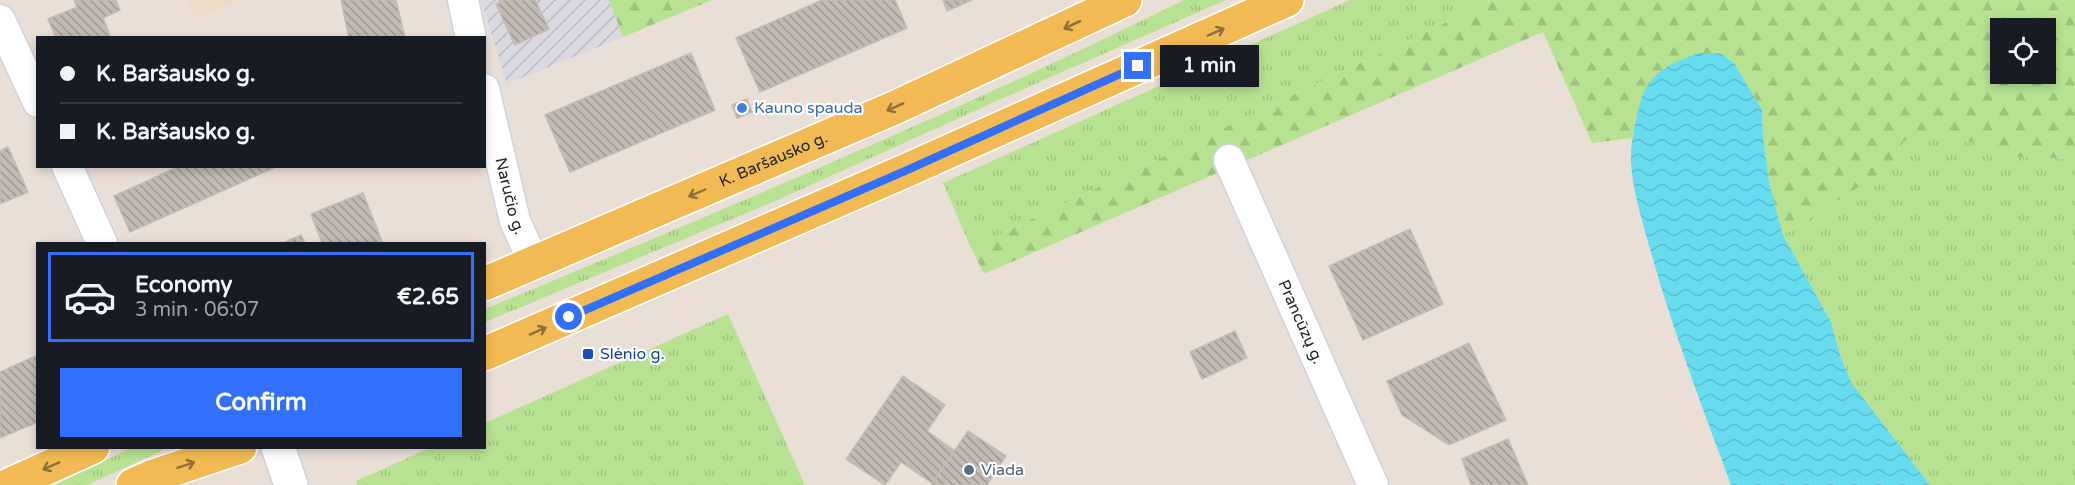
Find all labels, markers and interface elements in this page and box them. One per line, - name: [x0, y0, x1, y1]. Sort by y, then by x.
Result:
- map controls: [1990, 18, 2056, 84]
- button: locate: [1990, 18, 2056, 84]
- one-way arrow: [1064, 19, 1082, 31]
- one-way arrow: [1207, 25, 1225, 37]
- callout: 1 min: [1159, 45, 1258, 87]
- route end: [1124, 52, 1151, 79]
- text: 1 min: [1183, 54, 1236, 78]
- text: K. Baršausko g.: [96, 61, 256, 87]
- place label: Kauno spauda: [754, 98, 863, 118]
- marker: Kauno spauda: [735, 101, 749, 115]
- one-way arrow: [887, 102, 905, 114]
- text: K. Baršausko g.: [96, 119, 256, 145]
- street label: K. Baršausko g.: [716, 128, 831, 192]
- street label: Naručio g.: [490, 156, 530, 238]
- one-way arrow: [689, 188, 707, 199]
- icon: car: [63, 270, 117, 324]
- text: Economy: [135, 272, 232, 298]
- street label: Prancūzų g.: [1273, 277, 1328, 367]
- text: €2.65: [397, 284, 459, 310]
- text: 3 min · 06:07: [135, 298, 259, 322]
- route start: [555, 303, 582, 330]
- one-way arrow: [529, 324, 547, 335]
- place label: Slėnio g.: [600, 344, 665, 364]
- marker: Slėnio g.: [581, 347, 595, 361]
- button: Confirm: [60, 368, 462, 437]
- one-way arrow: [176, 459, 195, 470]
- place label: Viada: [981, 460, 1024, 480]
- one-way arrow: [42, 461, 61, 472]
- marker: Viada: [962, 463, 976, 477]

